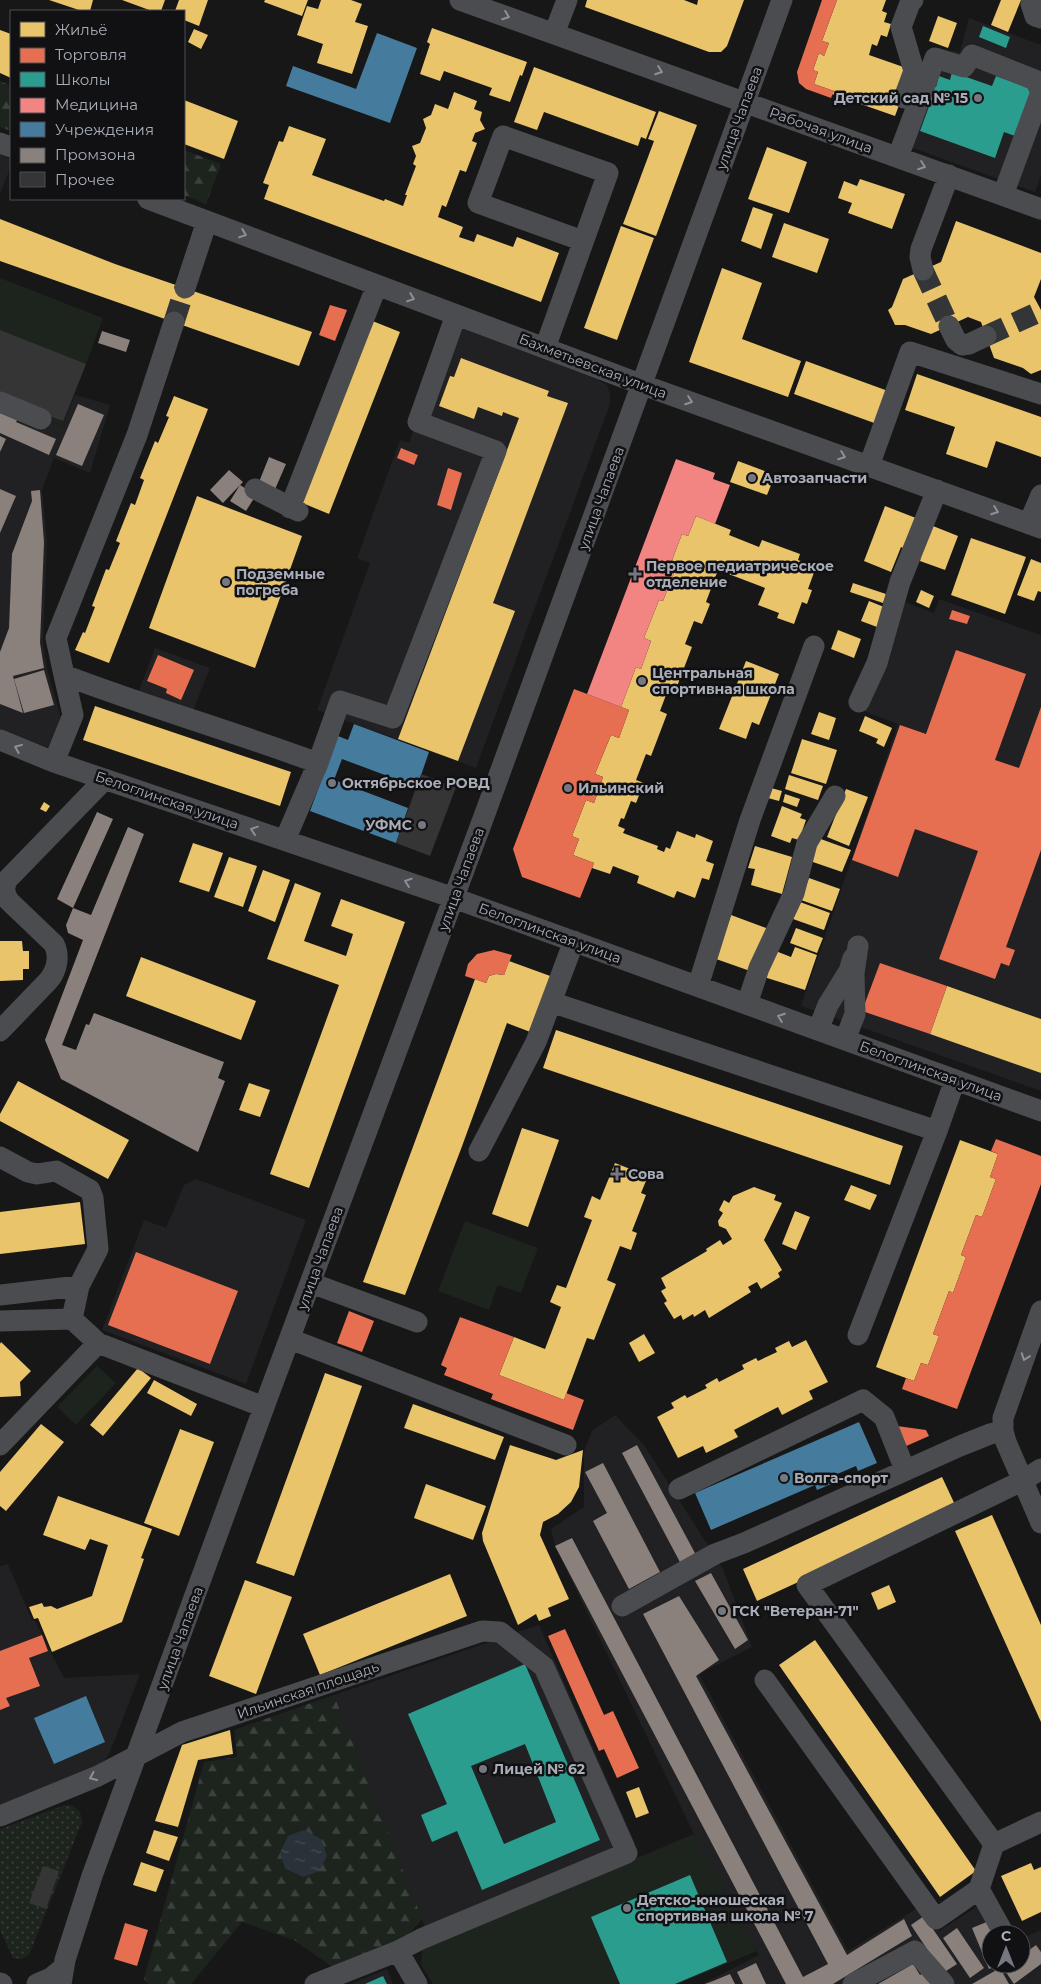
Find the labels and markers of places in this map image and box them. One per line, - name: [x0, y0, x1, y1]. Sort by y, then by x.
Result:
- place label: Детский сад № 15: [834, 89, 968, 107]
- marker: Детский сад № 15: [972, 92, 984, 104]
- place label: Автозапчасти: [762, 469, 867, 487]
- marker: Автозапчасти: [746, 472, 758, 484]
- place label: Первое педиатрическое отделение: [646, 557, 834, 591]
- place label: Подземные погреба: [236, 565, 325, 599]
- marker: Первое педиатрическое отделение: [628, 567, 642, 581]
- marker: Подземные погреба: [220, 576, 232, 588]
- place label: Центральная спортивная школа: [652, 664, 795, 698]
- marker: Центральная спортивная школа: [636, 675, 648, 687]
- place label: Октябрьское РОВД: [342, 774, 490, 792]
- marker: Октябрьское РОВД: [326, 777, 338, 789]
- place label: Ильинский: [578, 779, 664, 797]
- marker: Ильинский: [562, 782, 574, 794]
- place label: УФМС: [365, 816, 412, 834]
- marker: УФМС: [416, 819, 428, 831]
- place label: Сова: [628, 1165, 664, 1183]
- marker: Сова: [610, 1167, 624, 1181]
- place label: Волга-спорт: [794, 1469, 888, 1487]
- marker: Волга-спорт: [778, 1472, 790, 1484]
- place label: ГСК "Ветеран-71": [732, 1602, 859, 1620]
- marker: ГСК "Ветеран-71": [716, 1605, 728, 1617]
- place label: Лицей № 62: [493, 1760, 585, 1778]
- marker: Лицей № 62: [477, 1763, 489, 1775]
- place label: Детско-юношеская спортивная школа № 7: [637, 1891, 814, 1925]
- marker: Детско-юношеская спортивная школа № 7: [621, 1902, 633, 1914]

